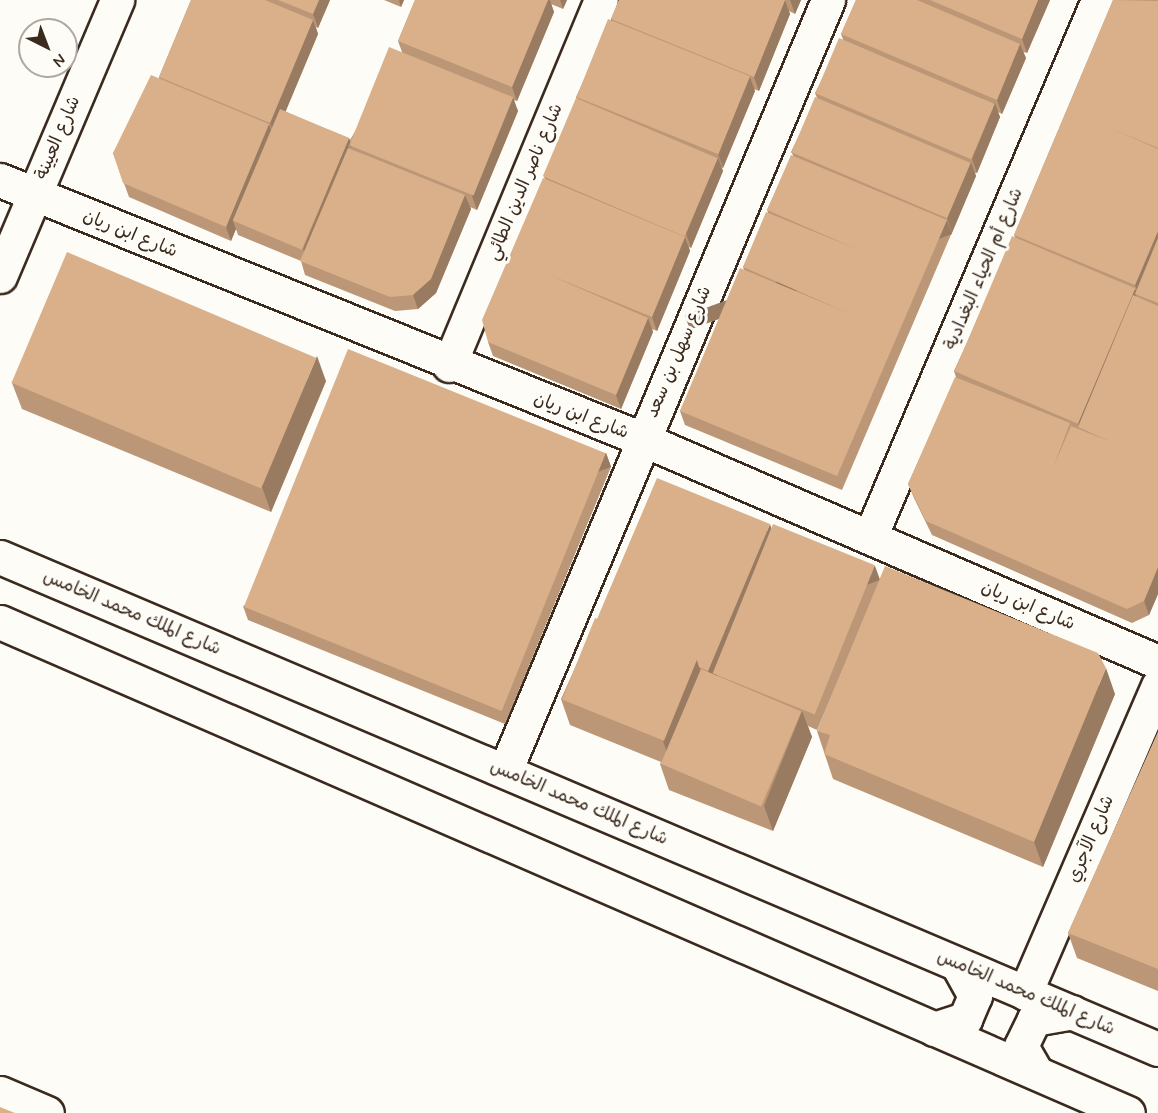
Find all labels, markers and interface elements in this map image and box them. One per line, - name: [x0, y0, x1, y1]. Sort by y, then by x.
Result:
- north arrow: [18, 18, 78, 78]
- text: N: [48, 49, 70, 72]
- street label: شارع العيينة: [31, 93, 85, 183]
- street label: شارع ناصر الدين الطائي: [482, 100, 568, 264]
- street label: شارع أم الحياء البغدادية: [940, 185, 1028, 353]
- street label: شارع ابن ريان: [80, 205, 180, 263]
- street label: شارع سهل بن سعد: [642, 283, 716, 421]
- street label: شارع ابن ريان: [530, 388, 632, 444]
- street label: شارع الملك محمد الخامس: [40, 566, 224, 660]
- street label: شارع ابن ريان: [978, 577, 1078, 635]
- street label: شارع الملك محمد الخامس: [487, 756, 671, 850]
- street label: شارع الآجري: [1063, 792, 1119, 886]
- street label: شارع الملك محمد الخامس: [934, 946, 1118, 1040]

